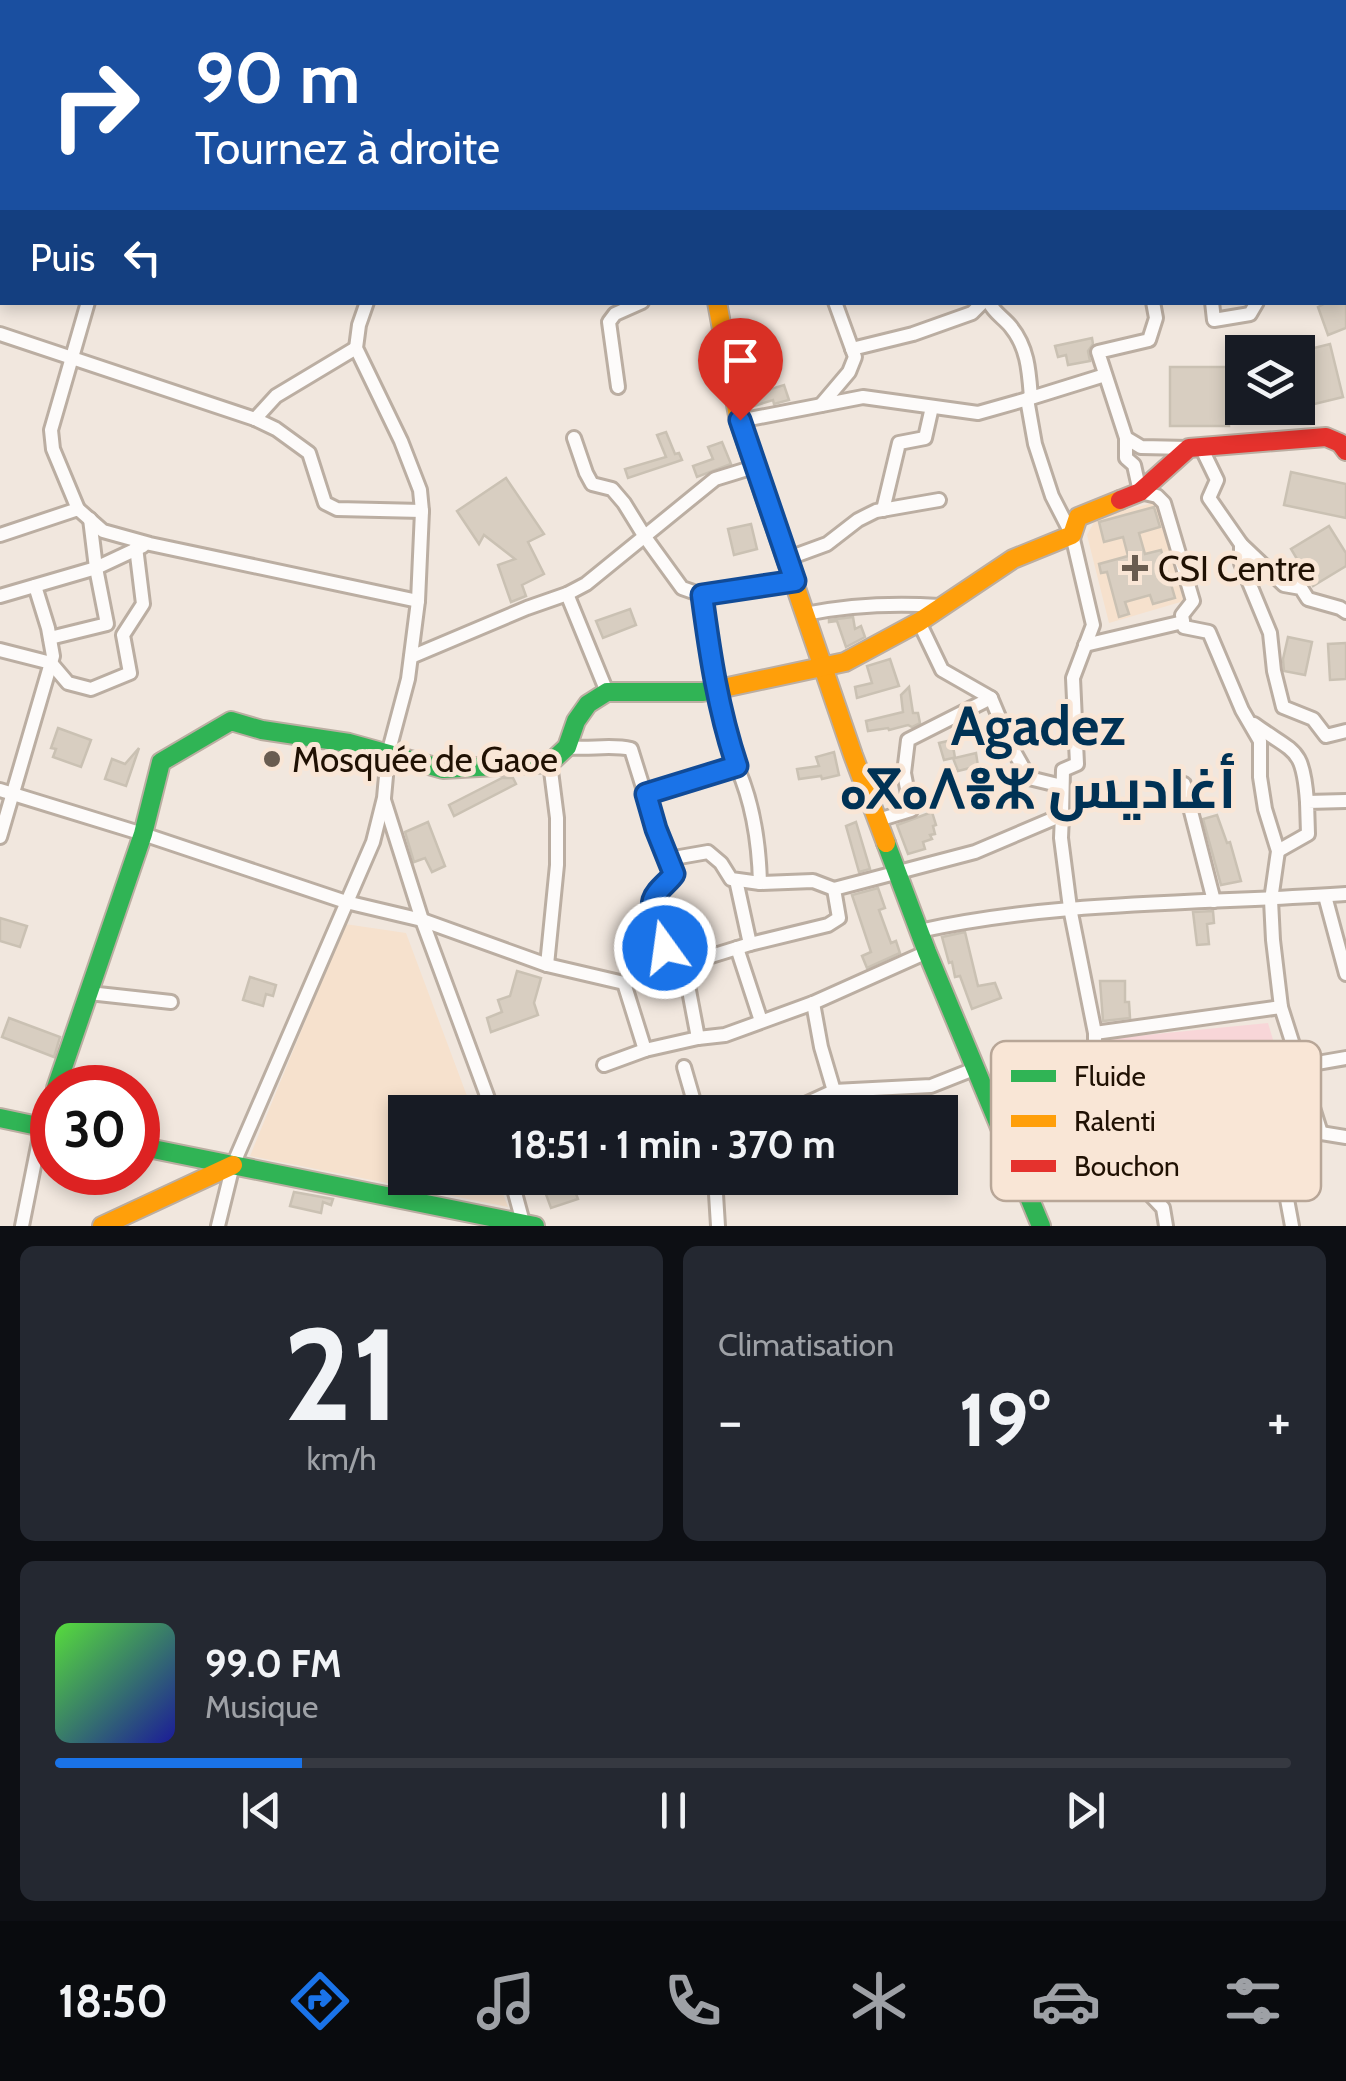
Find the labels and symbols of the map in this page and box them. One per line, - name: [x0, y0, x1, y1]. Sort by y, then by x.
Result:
- pin: [698, 318, 783, 421]
- place label: CSI Centre: [1158, 547, 1315, 590]
- marker: CSI Centre: [1122, 555, 1148, 581]
- district label: Agadez ⴰⴳⴰⴷⴻⵣ أغاديس: [840, 692, 1236, 822]
- place label: Mosquée de Gaoe: [292, 738, 558, 781]
- marker: Mosquée de Gaoe: [261, 748, 283, 770]
- position arrow: [613, 896, 717, 1000]
- legend: [991, 1041, 1321, 1201]
- text: Fluide: [1074, 1059, 1146, 1093]
- speed limit sign: 30: [30, 1065, 160, 1195]
- text: Ralenti: [1074, 1104, 1156, 1138]
- text: Bouchon: [1074, 1149, 1180, 1183]

